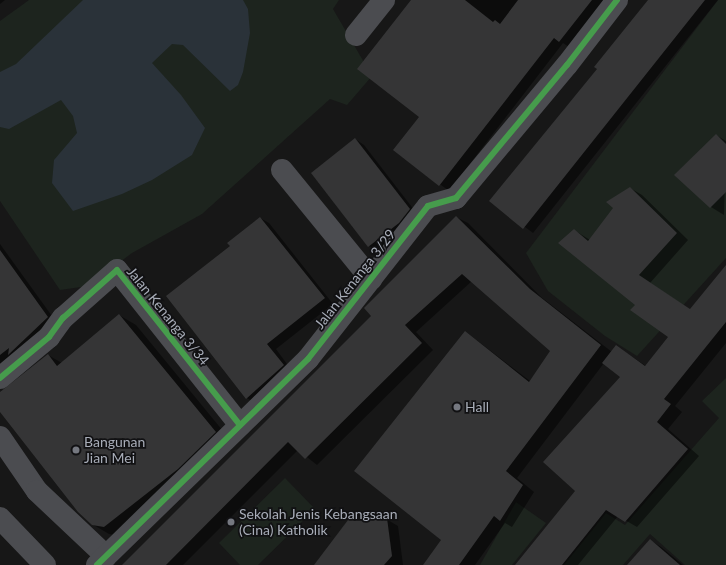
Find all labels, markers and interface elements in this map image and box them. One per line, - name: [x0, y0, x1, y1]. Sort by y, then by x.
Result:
- street label: Jalan Kenanga 3/29: [311, 226, 399, 332]
- street label: Jalan Kenanga 3/34: [123, 264, 213, 368]
- place label: Hall: [465, 399, 489, 415]
- marker: Hall: [452, 402, 462, 412]
- place label: Bangunan Jian Mei: [84, 434, 145, 466]
- marker: Bangunan Jian Mei: [71, 445, 81, 455]
- place label: Sekolah Jenis Kebangsaan (Cina) Katholik: [239, 506, 398, 538]
- marker: Sekolah Jenis Kebangsaan (Cina) Katholik: [226, 517, 236, 527]

